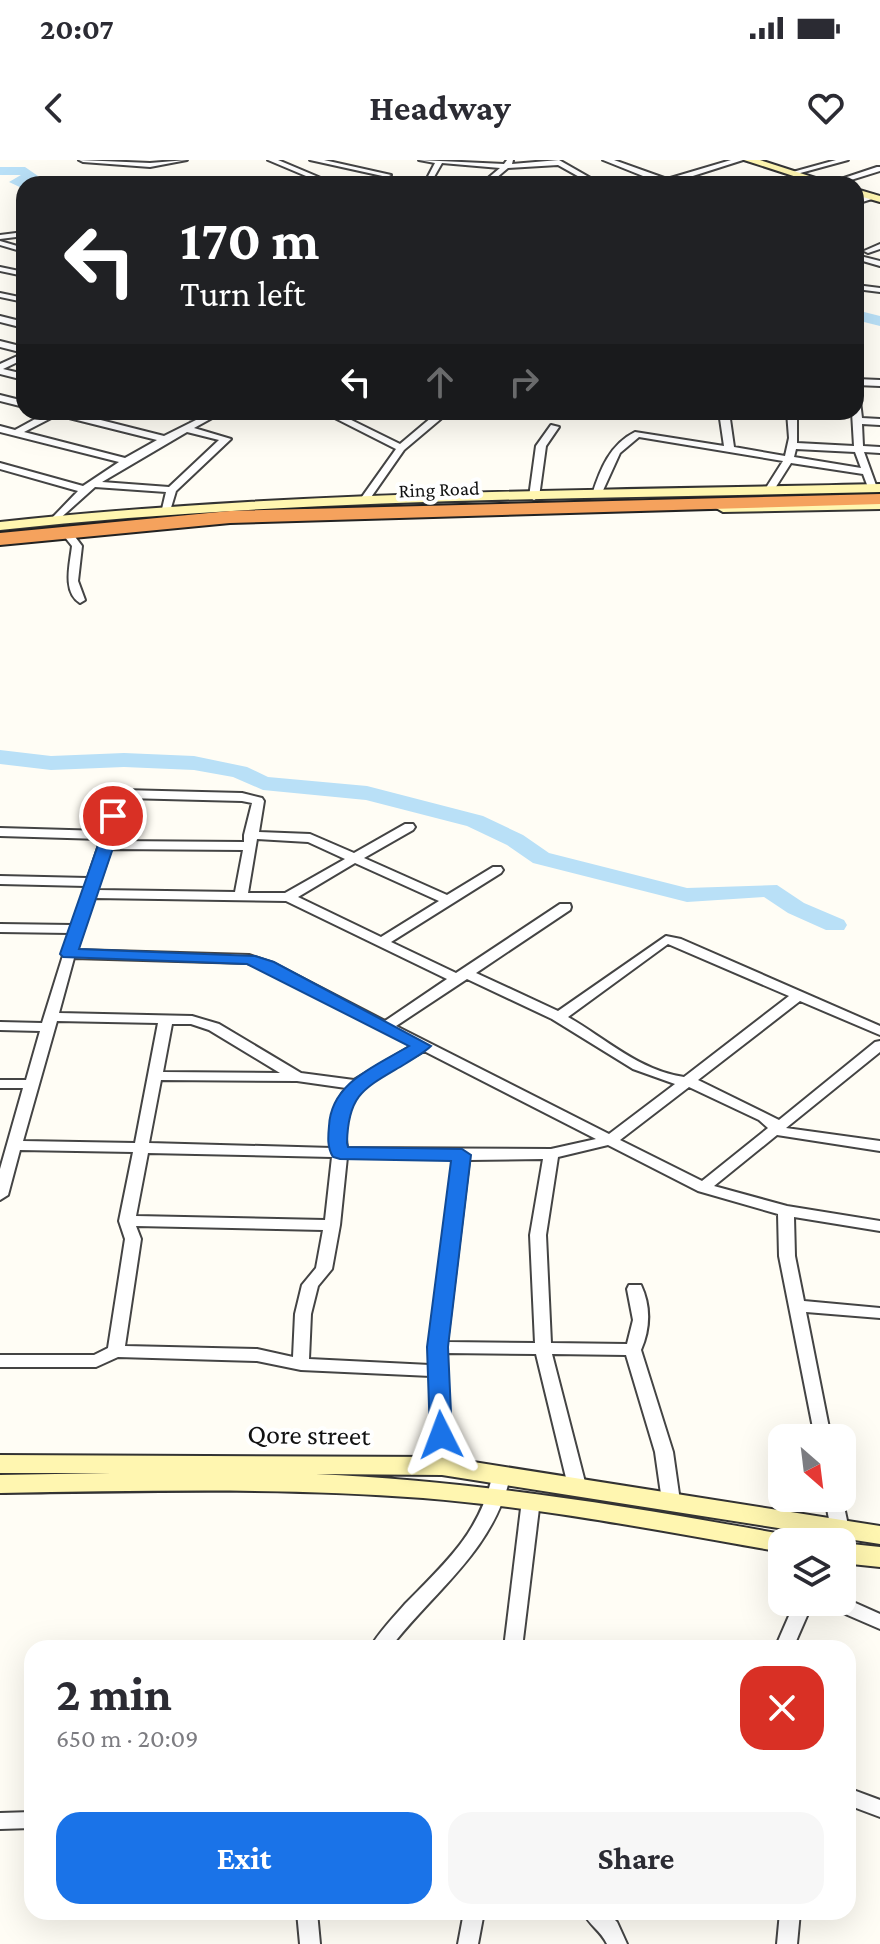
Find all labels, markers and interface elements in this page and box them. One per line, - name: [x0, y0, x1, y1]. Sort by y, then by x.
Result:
- text: 20:07: [40, 12, 114, 45]
- icon: back: [32, 86, 76, 130]
- icon: heart: [804, 86, 848, 130]
- text: Headway: [369, 88, 511, 128]
- icon: left: [48, 208, 152, 312]
- text: 170 m: [180, 209, 319, 271]
- text: Turn left: [180, 274, 305, 314]
- icon: left: [334, 360, 378, 404]
- icon: ahead: [418, 360, 462, 404]
- icon: right: [502, 360, 546, 404]
- street label: Ring Road: [398, 477, 480, 502]
- pin: [79, 782, 147, 850]
- icon: arrive: [91, 794, 135, 838]
- position arrow: [399, 1393, 483, 1477]
- street label: Qore street: [247, 1418, 372, 1451]
- north arrow: [768, 1424, 856, 1512]
- map controls: [768, 1424, 856, 1616]
- button: layers: [768, 1528, 856, 1616]
- button: close: [740, 1666, 824, 1750]
- text: 2 min: [56, 1667, 172, 1720]
- text: 650 m · 20:09: [56, 1724, 199, 1753]
- button: Exit: [56, 1812, 432, 1904]
- button: Share: [448, 1812, 824, 1904]

